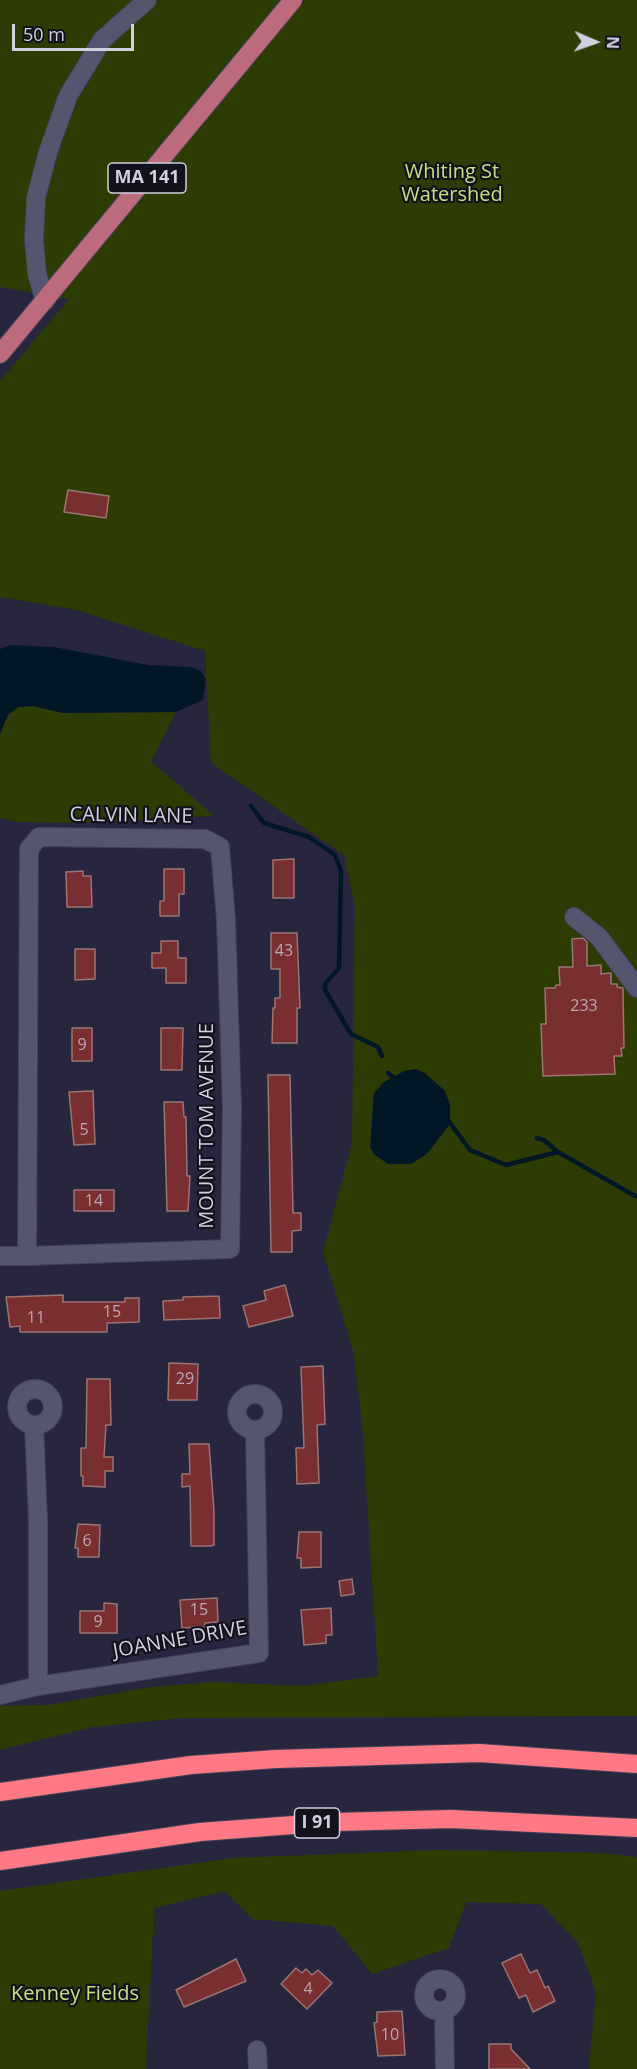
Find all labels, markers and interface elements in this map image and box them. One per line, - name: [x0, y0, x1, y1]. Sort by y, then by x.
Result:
- scale bar: [15, 12, 136, 50]
- north arrow: [565, 12, 625, 72]
- text: 50 m: [23, 22, 65, 46]
- text: N: [602, 36, 624, 50]
- park label: Whiting St Watershed: [401, 160, 503, 207]
- road number: MA 141: [108, 163, 186, 193]
- street label: CALVIN LANE: [69, 803, 193, 829]
- house number: 43: [275, 941, 293, 961]
- house number: 233: [570, 996, 598, 1016]
- street label: MOUNT TOM AVENUE: [195, 1023, 219, 1229]
- house number: 9: [77, 1035, 87, 1055]
- house number: 5: [79, 1120, 89, 1140]
- house number: 14: [85, 1191, 103, 1211]
- house number: 15: [103, 1302, 121, 1322]
- house number: 11: [27, 1308, 45, 1328]
- house number: 29: [176, 1369, 194, 1389]
- house number: 6: [82, 1531, 92, 1551]
- house number: 15: [190, 1600, 208, 1620]
- house number: 9: [93, 1612, 103, 1632]
- street label: JOANNE DRIVE: [111, 1616, 249, 1664]
- road number: I 91: [294, 1808, 340, 1838]
- house number: 4: [303, 1979, 313, 1999]
- park label: Kenney Fields: [11, 1982, 139, 2006]
- house number: 10: [381, 2025, 399, 2045]

